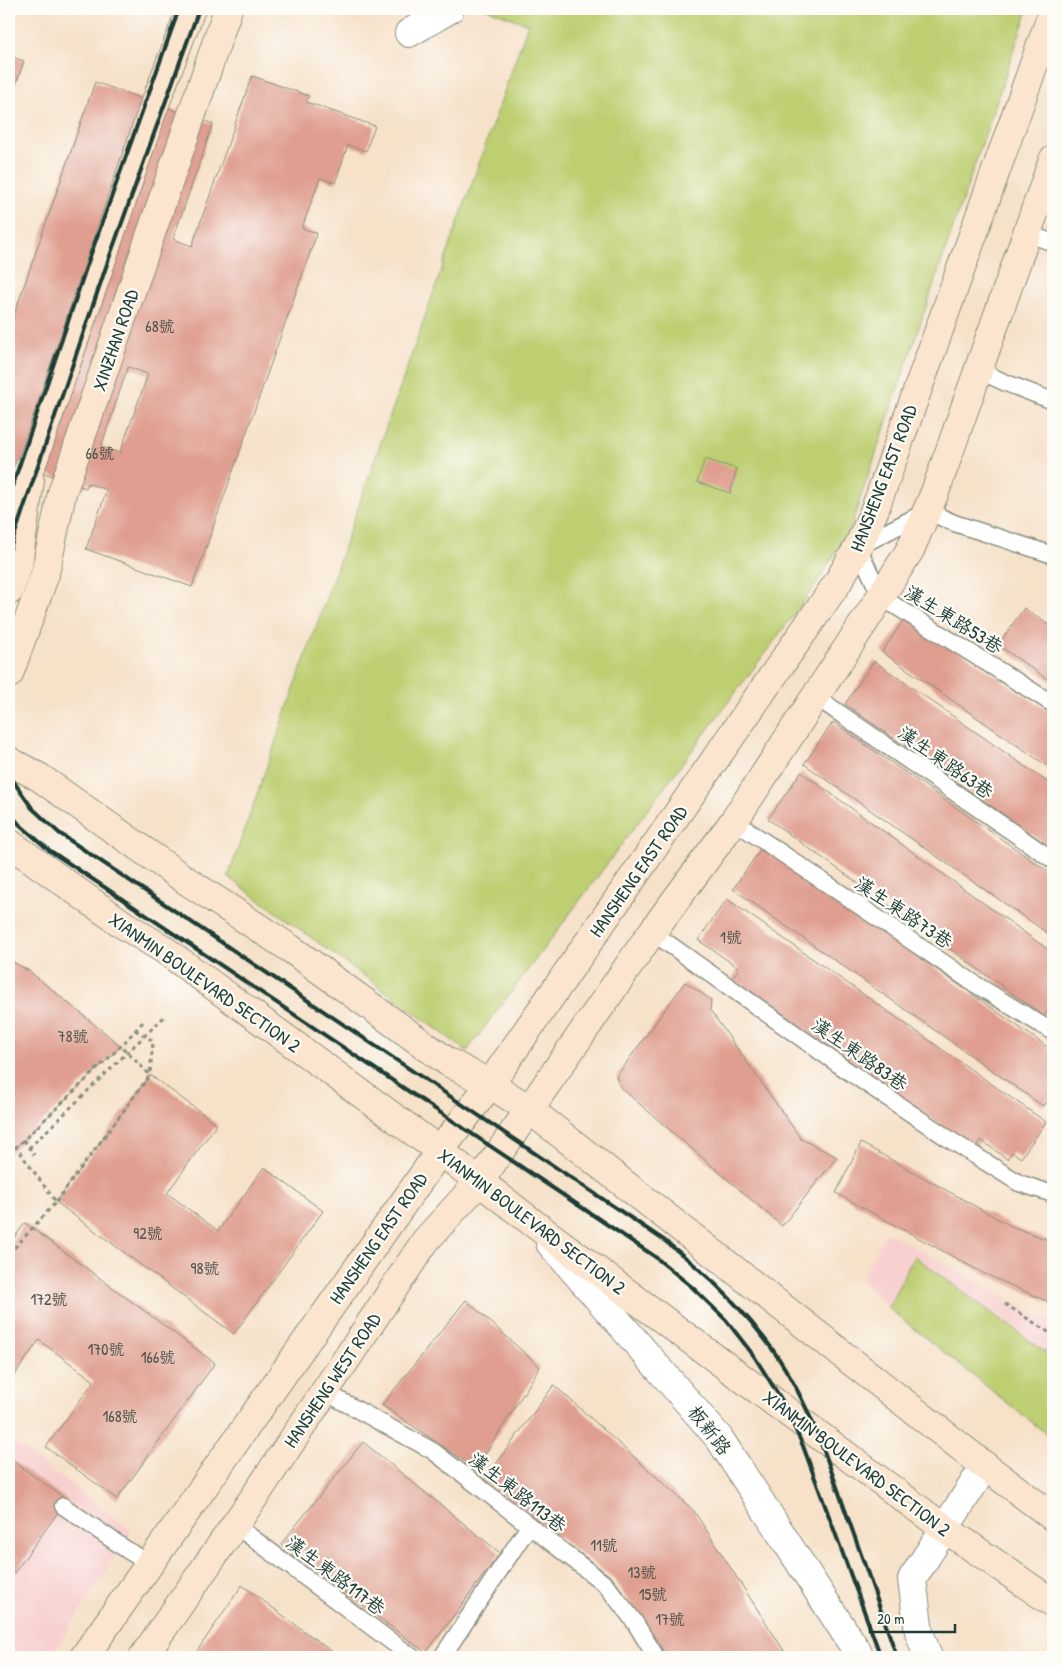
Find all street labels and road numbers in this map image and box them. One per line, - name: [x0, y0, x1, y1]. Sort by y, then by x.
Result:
- street label: XINZHAN ROAD: [85, 286, 145, 394]
- street label: HANSHENG EAST ROAD: [843, 401, 923, 555]
- street label: 漢生東路53巷: [900, 578, 1008, 660]
- street label: 漢生東路63巷: [893, 719, 999, 805]
- street label: HANSHENG EAST ROAD: [583, 800, 693, 942]
- street label: 漢生東路73巷: [850, 870, 958, 954]
- street label: XIANMIN BOULEVARD SECTION 2: [104, 906, 306, 1058]
- street label: 漢生東路83巷: [807, 1011, 913, 1097]
- street label: XIANMIN BOULEVARD SECTION 2: [433, 1142, 631, 1300]
- street label: HANSHENG EAST ROAD: [323, 1167, 433, 1309]
- street label: HANSHENG WEST ROAD: [277, 1307, 387, 1453]
- street label: XIANMIN BOULEVARD SECTION 2: [758, 1384, 956, 1542]
- street label: 板新路: [682, 1400, 738, 1460]
- street label: 漢生東路113巷: [464, 1446, 572, 1538]
- street label: 漢生東路117巷: [281, 1529, 391, 1621]

